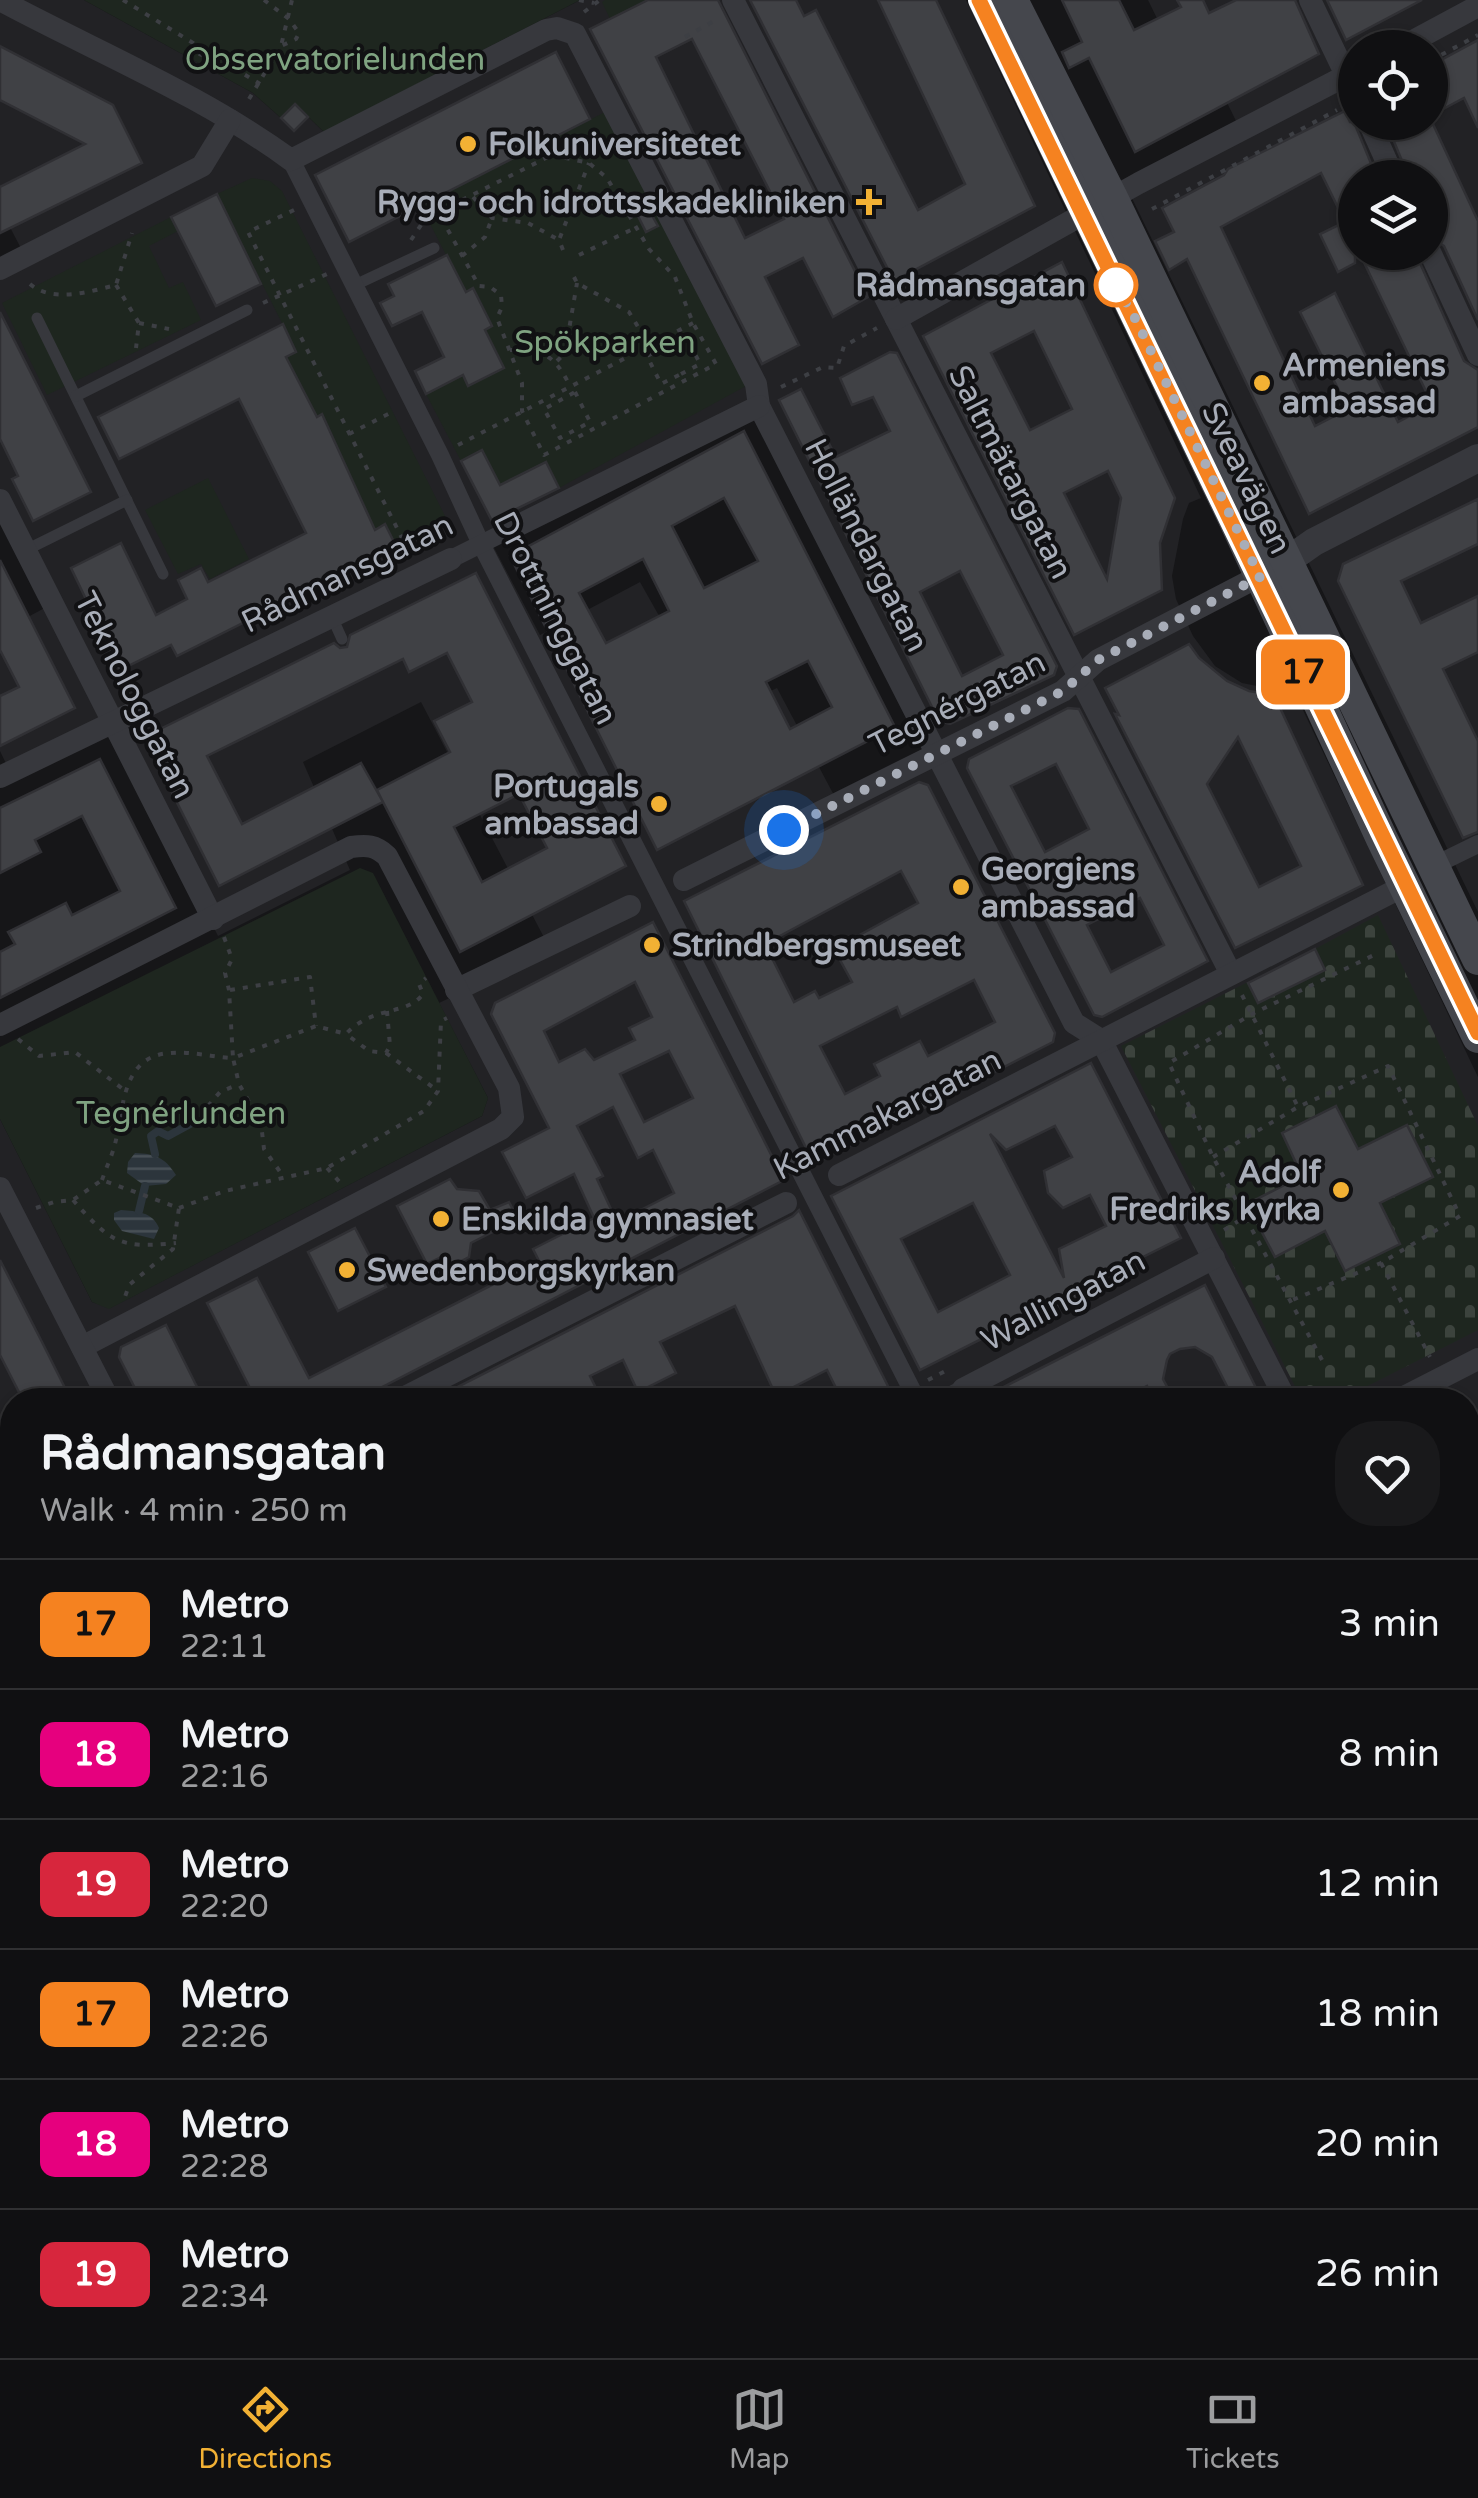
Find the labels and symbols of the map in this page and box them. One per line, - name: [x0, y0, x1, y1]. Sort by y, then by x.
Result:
- park label: Observatorielunden: [185, 41, 485, 79]
- place label: Folkuniversitetet: [488, 126, 742, 164]
- marker: Folkuniversitetet: [457, 133, 479, 155]
- place label: Rygg- och idrottsskadekliniken: [377, 184, 846, 222]
- marker: Rygg- och idrottsskadekliniken: [856, 189, 882, 215]
- marker: Rådmansgatan: [1095, 264, 1137, 306]
- place label: Rådmansgatan: [855, 267, 1086, 305]
- park label: Spökparken: [514, 324, 696, 362]
- place label: Armeniens ambassad: [1282, 347, 1446, 422]
- street label: Saltmätargatan: [940, 359, 1080, 585]
- marker: Armeniens ambassad: [1251, 372, 1273, 394]
- street label: Sveavägen: [1193, 397, 1299, 560]
- street label: Holländargatan: [796, 433, 936, 658]
- street label: Rådmansgatan: [235, 506, 459, 642]
- street label: Drottninggatan: [485, 506, 625, 731]
- street label: Teknologgatan: [66, 586, 203, 805]
- line badge: 17: [1258, 640, 1348, 704]
- street label: Tegnérgatan: [863, 643, 1052, 765]
- place label: Portugals ambassad: [485, 768, 639, 843]
- marker: Portugals ambassad: [648, 793, 670, 815]
- your location: [759, 805, 809, 855]
- place label: Georgiens ambassad: [981, 851, 1136, 926]
- marker: Georgiens ambassad: [950, 876, 972, 898]
- place label: Strindbergsmuseet: [672, 927, 962, 965]
- marker: Strindbergsmuseet: [641, 934, 663, 956]
- street label: Kammakargatan: [767, 1041, 1008, 1189]
- park label: Tegnérlunden: [76, 1095, 286, 1133]
- place label: Adolf Fredriks kyrka: [1109, 1154, 1322, 1229]
- marker: Adolf Fredriks kyrka: [1330, 1179, 1352, 1201]
- place label: Enskilda gymnasiet: [461, 1201, 755, 1239]
- marker: Enskilda gymnasiet: [430, 1208, 452, 1230]
- street label: Wallingatan: [975, 1242, 1152, 1360]
- place label: Swedenborgskyrkan: [367, 1252, 675, 1290]
- marker: Swedenborgskyrkan: [336, 1259, 358, 1281]

